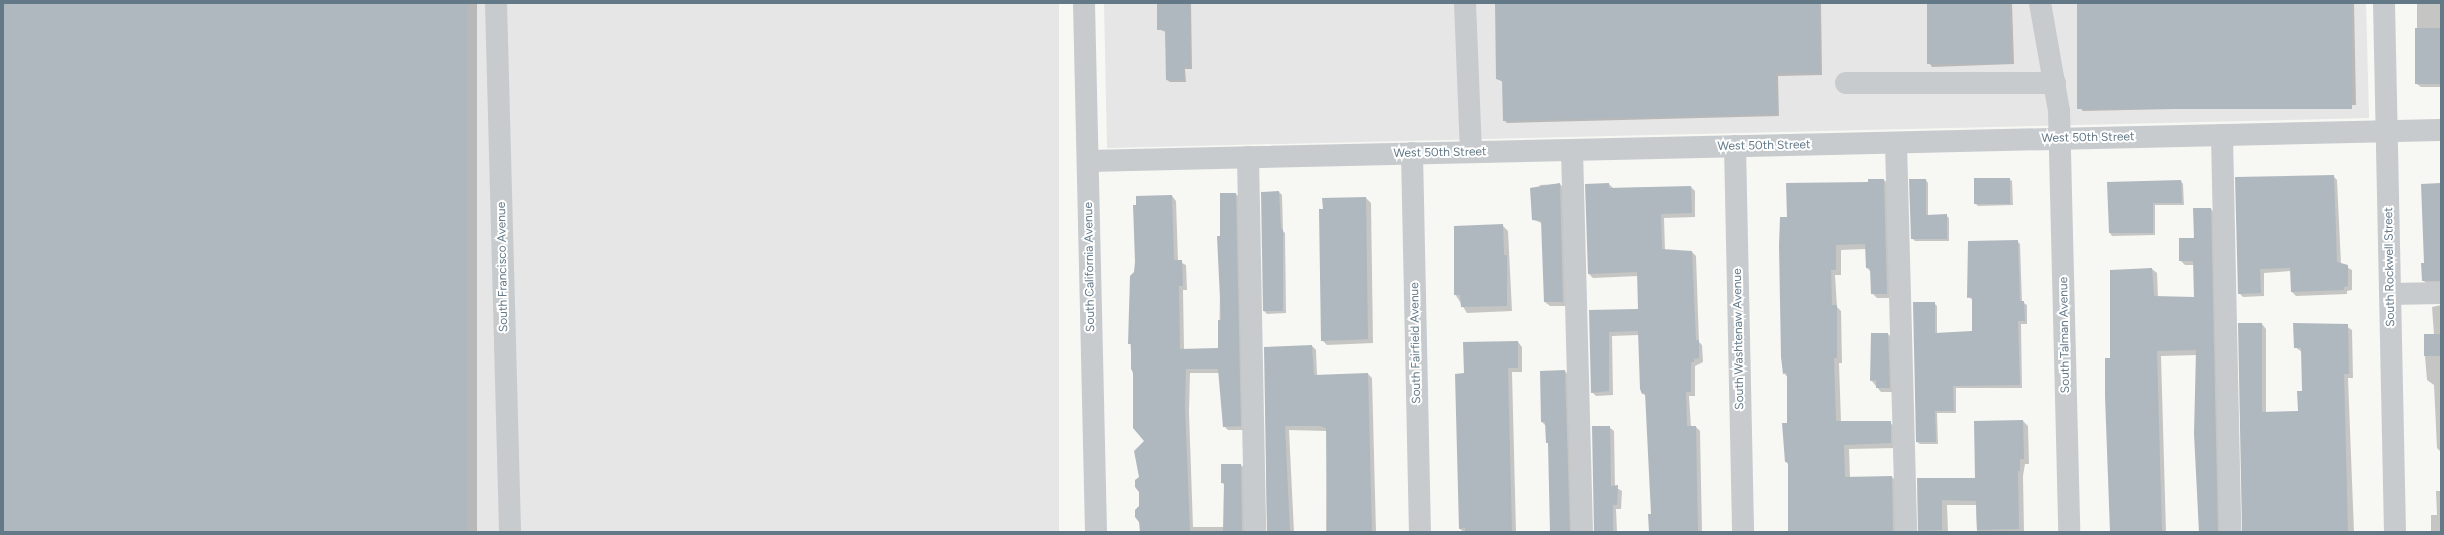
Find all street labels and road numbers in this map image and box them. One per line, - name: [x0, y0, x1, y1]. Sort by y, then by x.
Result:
- street label: West 50th Street: [2041, 130, 2135, 146]
- street label: West 50th Street: [1717, 138, 1811, 154]
- street label: West 50th Street: [1393, 145, 1487, 161]
- street label: South Francisco Avenue: [495, 202, 511, 332]
- street label: South California Avenue: [1082, 202, 1098, 332]
- street label: South Rockwell Street: [2382, 207, 2398, 327]
- street label: South Washtenaw Avenue: [1731, 268, 1747, 410]
- street label: South Talman Avenue: [2057, 277, 2073, 393]
- street label: South Fairfield Avenue: [1408, 282, 1424, 404]

